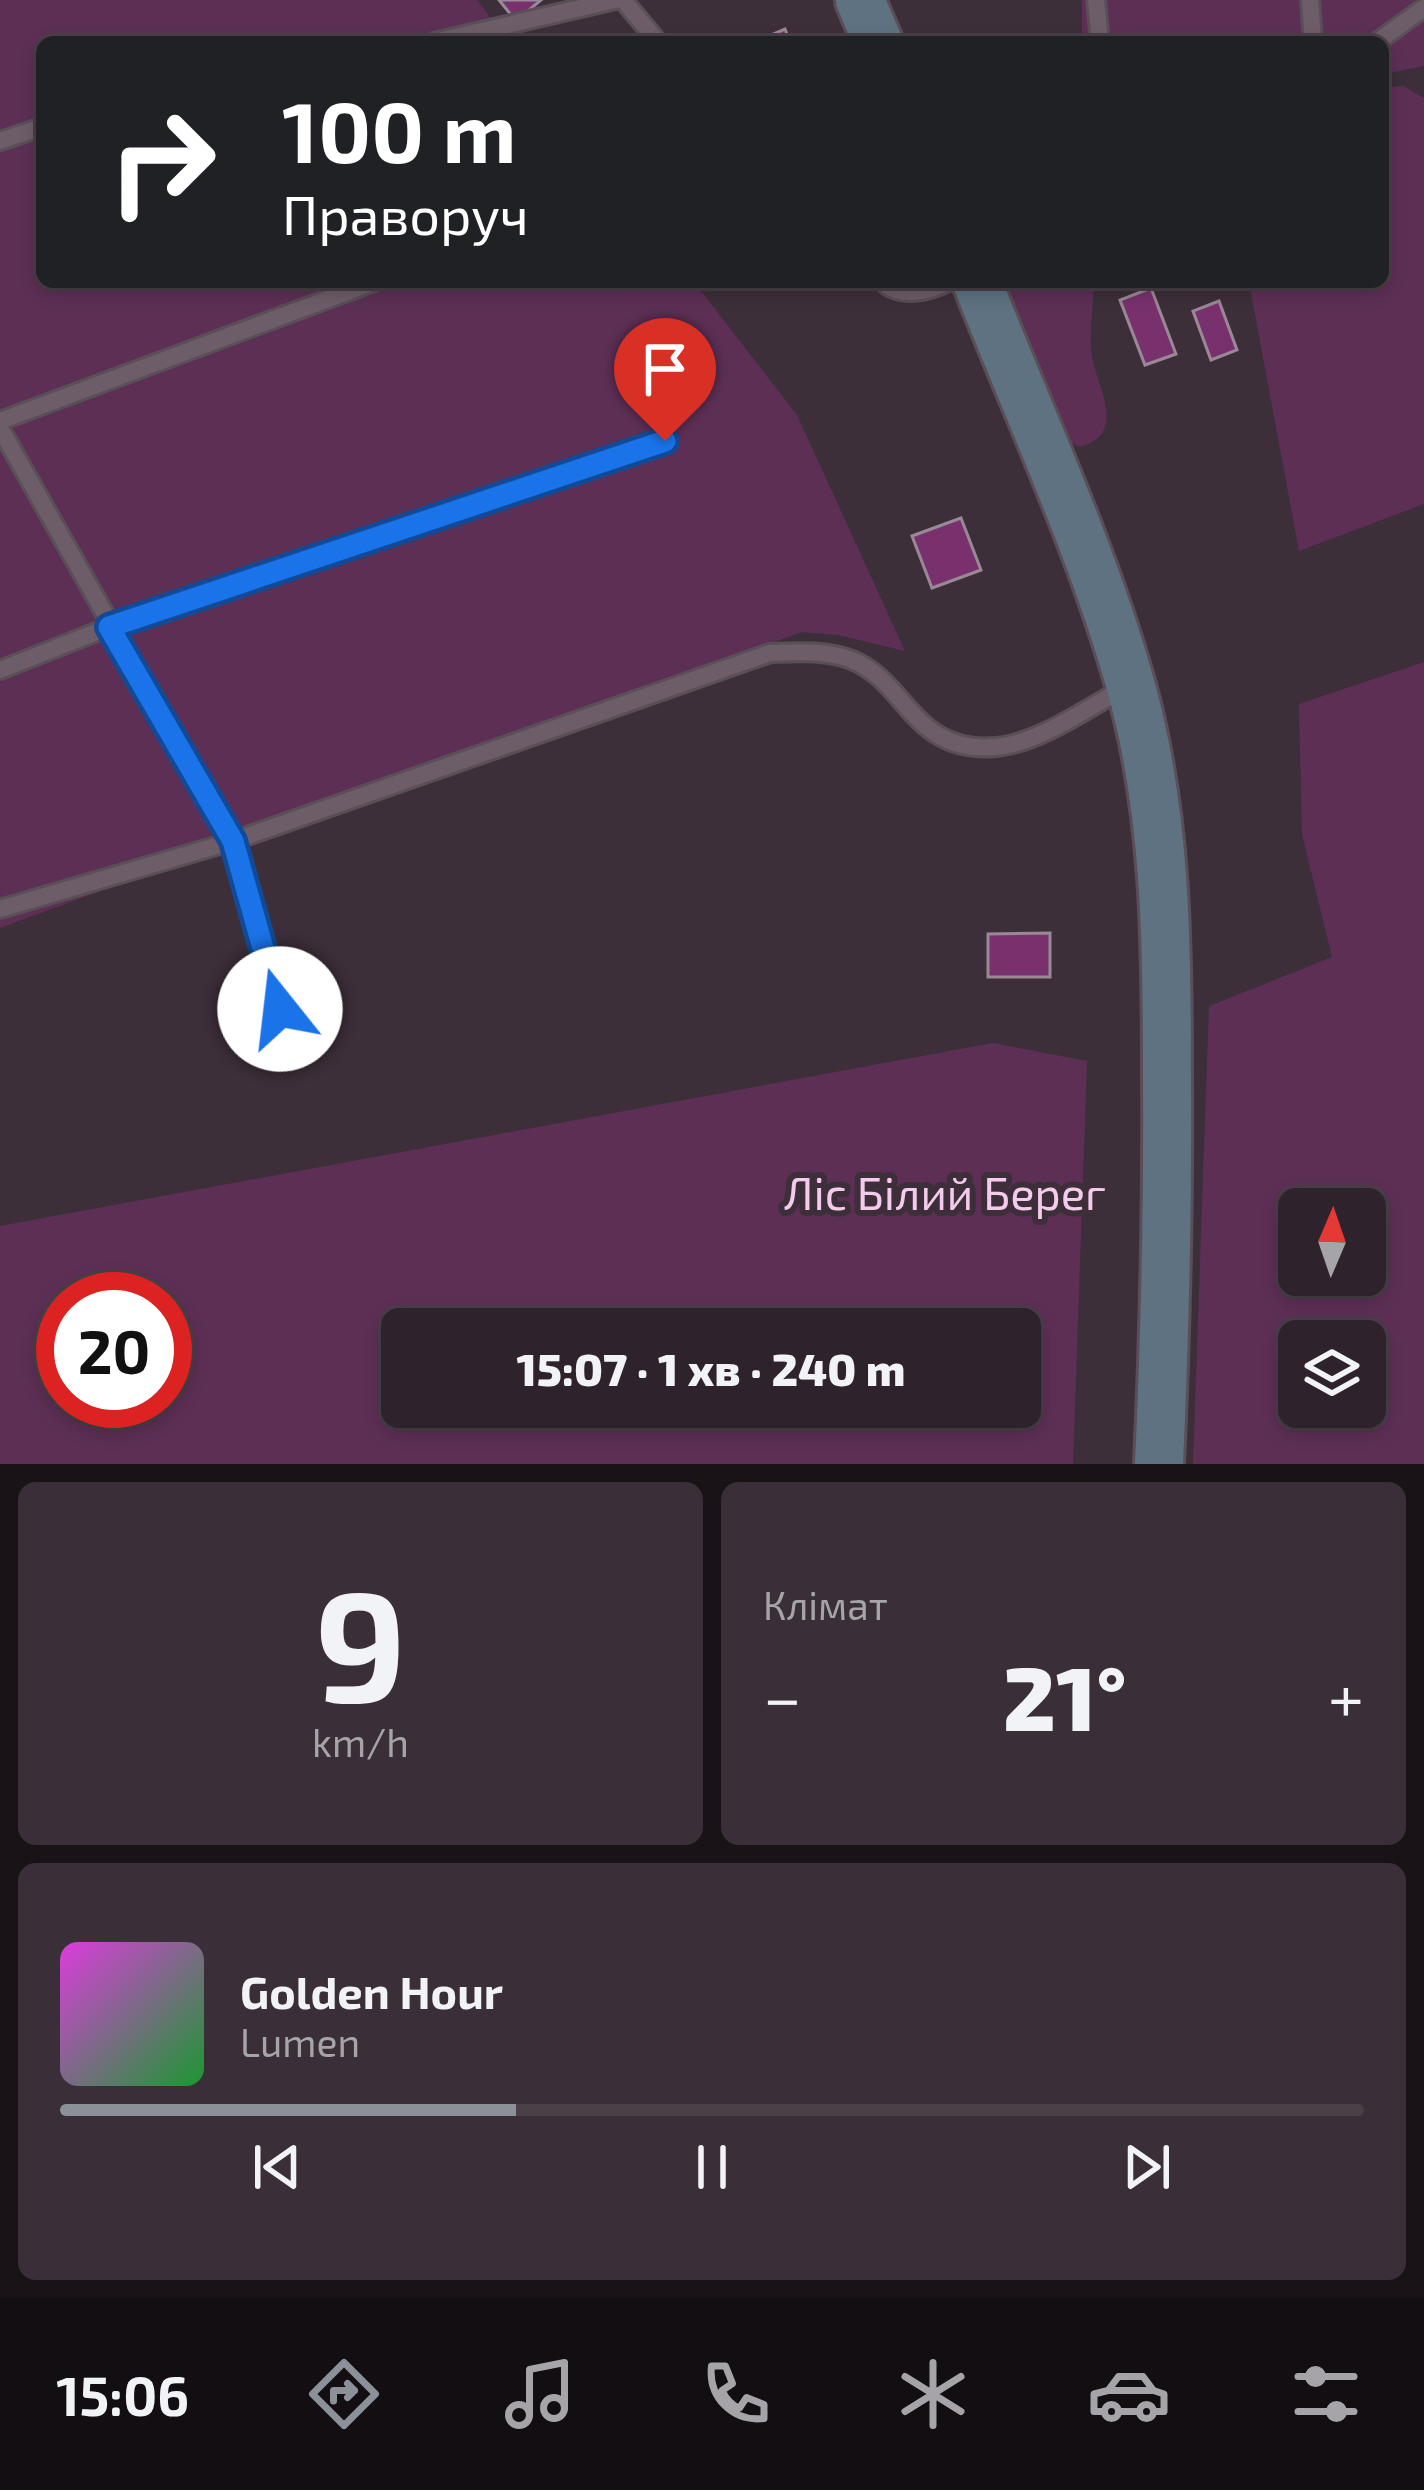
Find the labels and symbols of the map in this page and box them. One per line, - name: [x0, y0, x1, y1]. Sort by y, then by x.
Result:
- pin: [614, 318, 716, 441]
- position arrow: [217, 946, 343, 1072]
- park label: Ліс Білий Берег: [784, 1165, 1106, 1219]
- north arrow: [1278, 1188, 1386, 1296]
- speed limit sign: 20: [36, 1272, 192, 1428]

